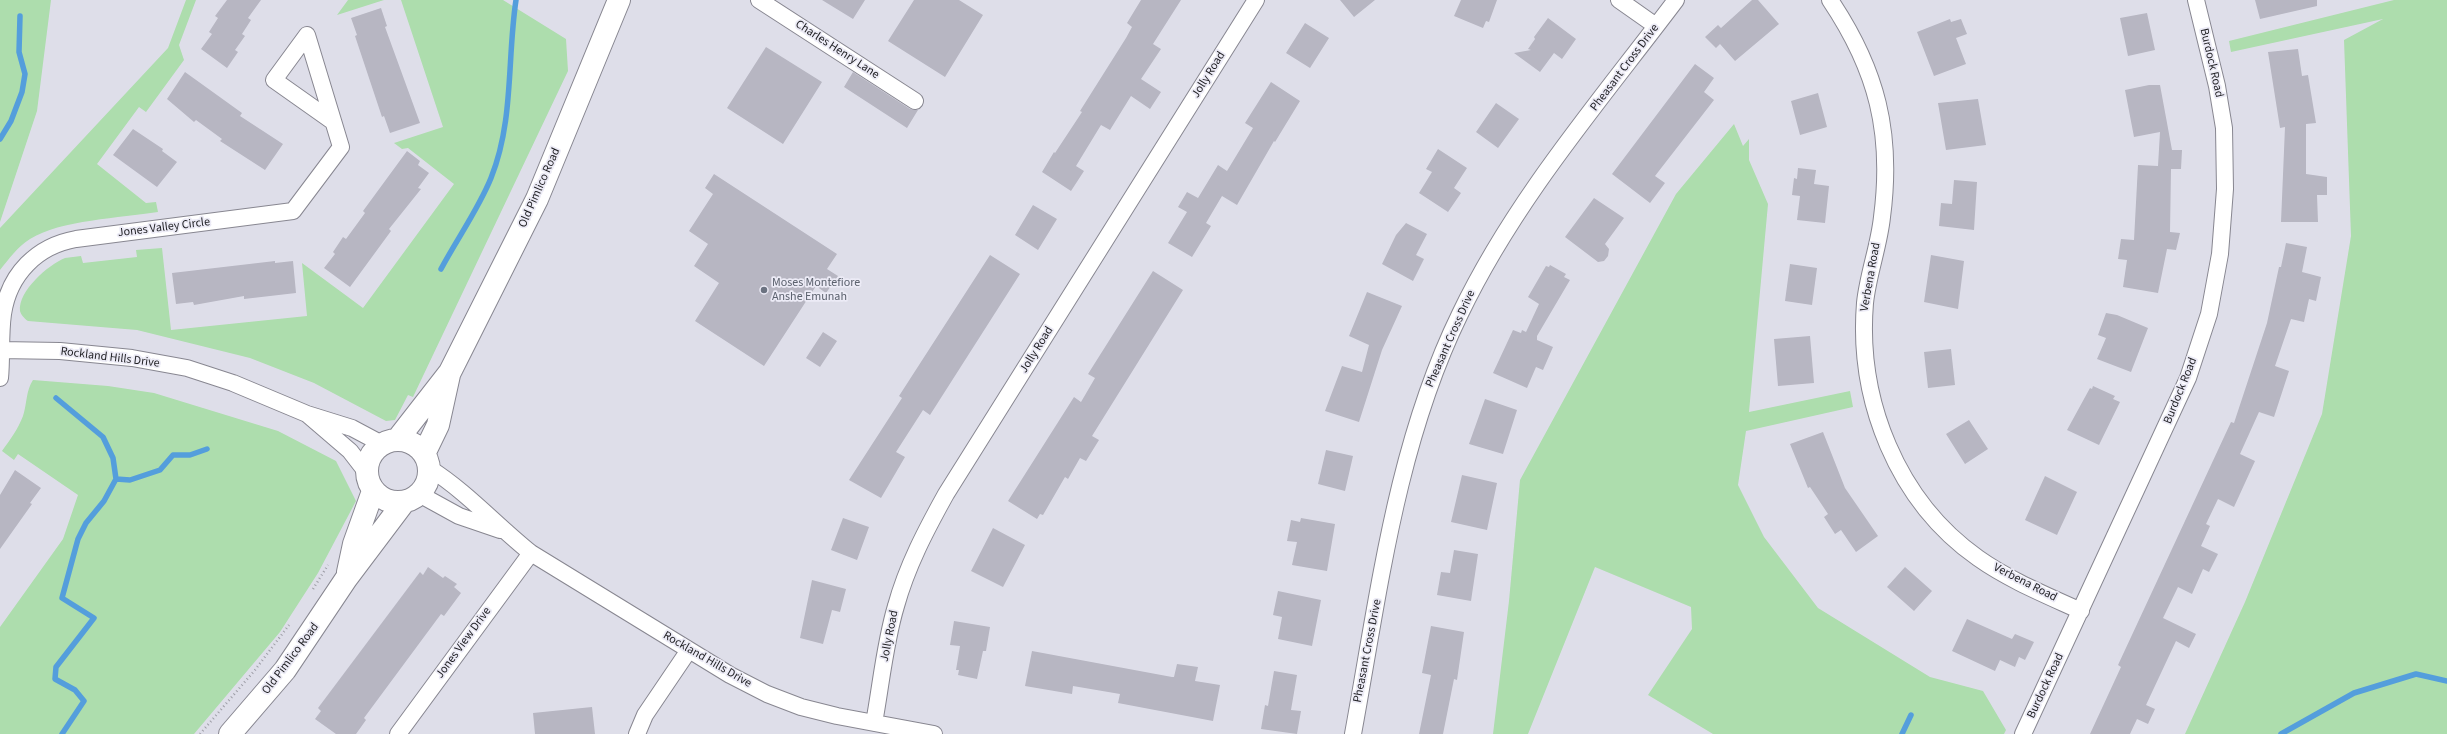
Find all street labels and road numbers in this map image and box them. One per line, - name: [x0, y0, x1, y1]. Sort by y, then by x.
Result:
- street label: Charles Henry Lane: [792, 17, 882, 83]
- street label: Pheasant Cross Drive: [1588, 22, 1662, 114]
- street label: Burdock Road: [2196, 27, 2226, 99]
- street label: Jolly Road: [1189, 49, 1229, 101]
- street label: Old Pimlico Road: [516, 146, 564, 230]
- street label: Jones Valley Circle: [117, 215, 211, 241]
- street label: Verbena Road: [1858, 242, 1884, 312]
- street label: Pheasant Cross Drive: [1423, 288, 1479, 390]
- street label: Jolly Road: [1017, 324, 1057, 376]
- street label: Rockland Hills Drive: [60, 345, 160, 371]
- street label: Burdock Road: [2161, 356, 2201, 426]
- street label: Verbena Road: [1991, 561, 2059, 605]
- street label: Pheasant Cross Drive: [1351, 598, 1385, 704]
- street label: Jones View Drive: [433, 605, 495, 681]
- street label: Jolly Road: [878, 609, 902, 663]
- street label: Old Pimlico Road: [259, 620, 323, 698]
- street label: Rockland Hills Drive: [660, 629, 754, 691]
- street label: Burdock Road: [2025, 651, 2067, 721]

